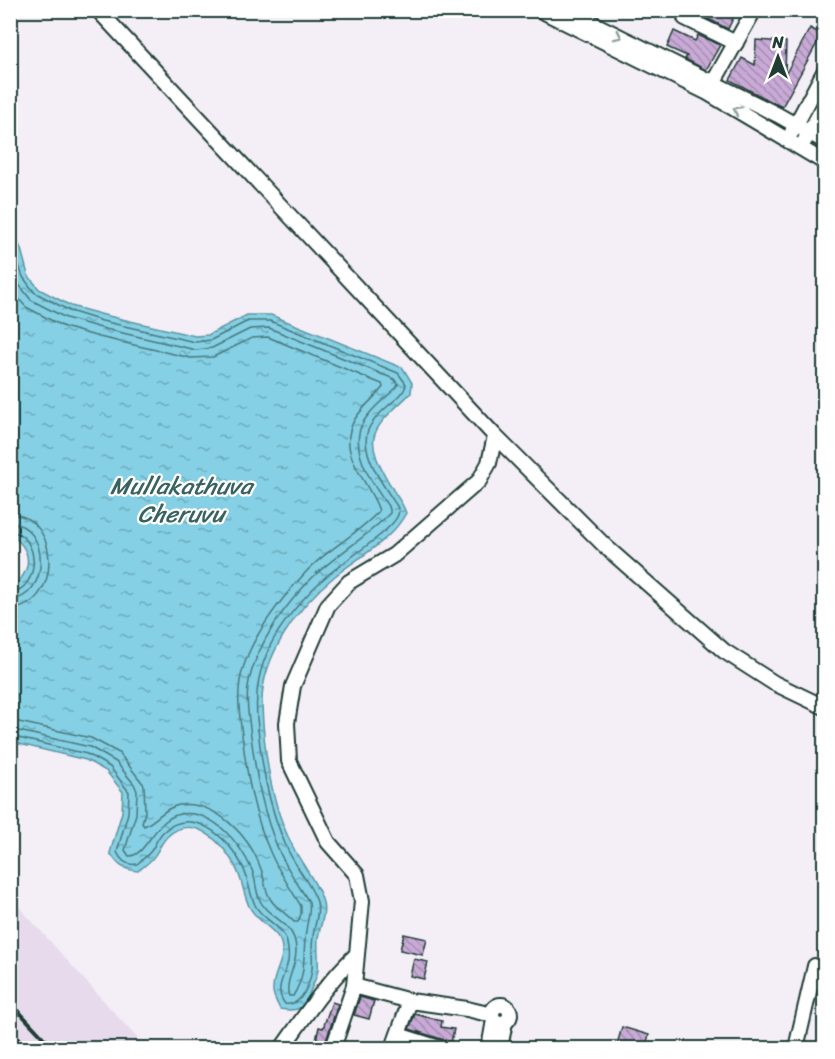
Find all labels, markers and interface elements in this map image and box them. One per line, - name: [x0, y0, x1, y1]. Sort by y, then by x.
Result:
- north arrow: [748, 27, 808, 87]
- text: N: [771, 28, 784, 57]
- one-way arrow: [612, 29, 623, 41]
- one-way arrow: [733, 106, 744, 117]
- water label: Mullakathuva Cheruvu: [110, 465, 255, 535]

